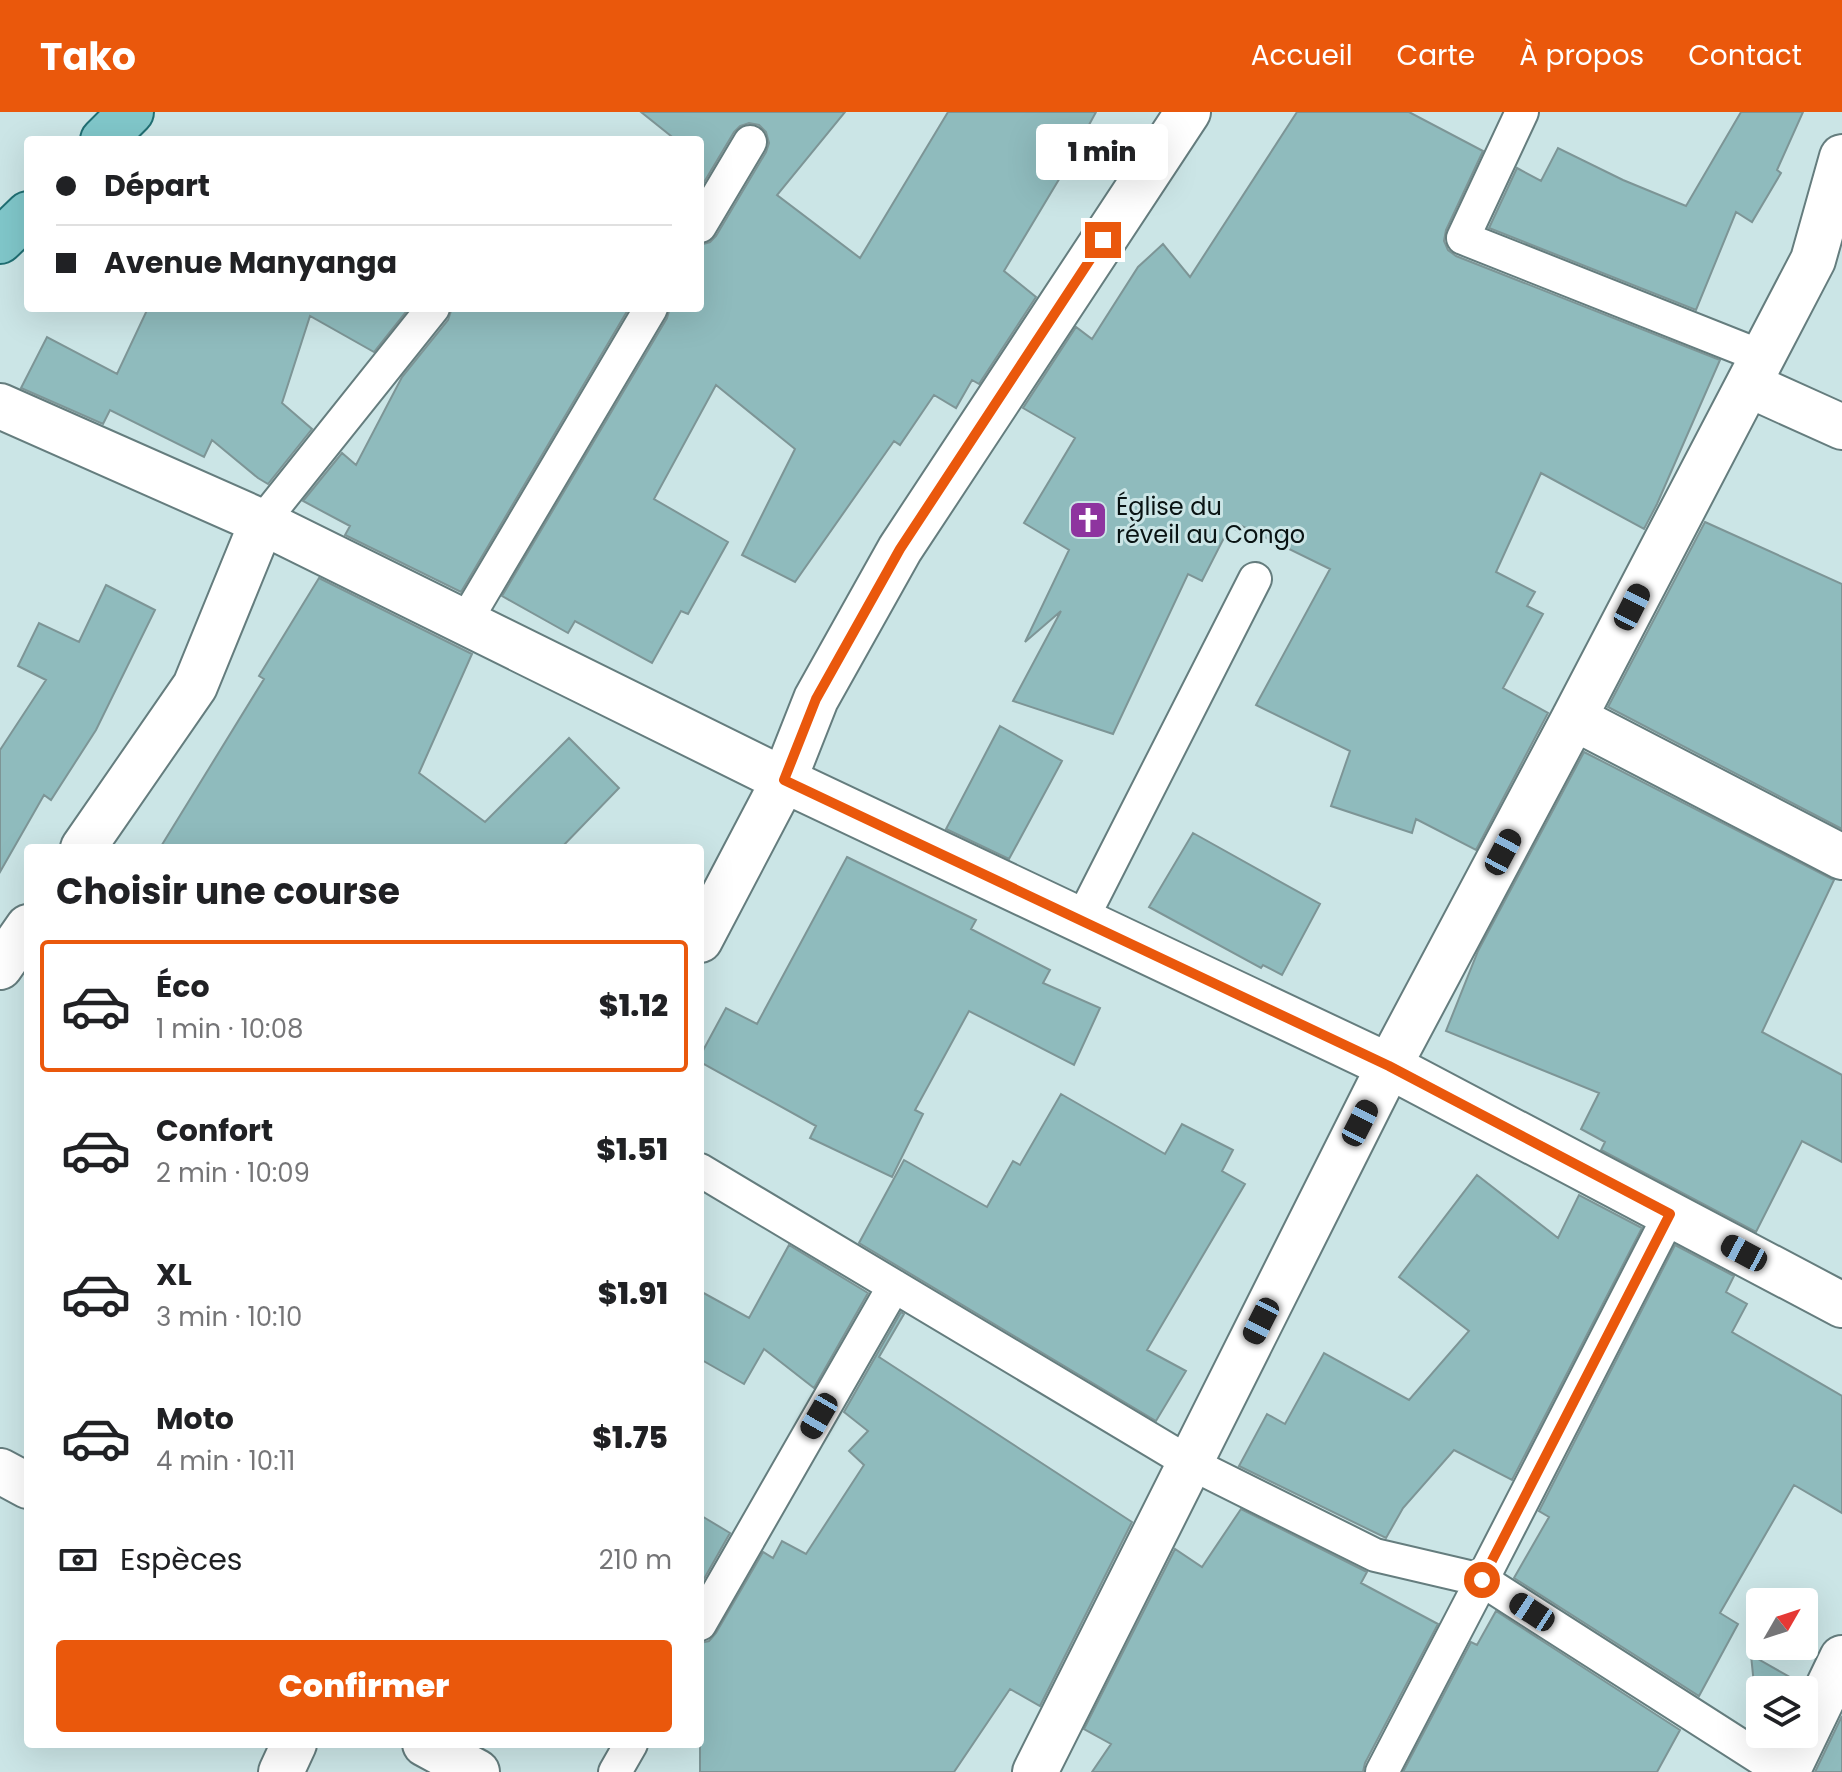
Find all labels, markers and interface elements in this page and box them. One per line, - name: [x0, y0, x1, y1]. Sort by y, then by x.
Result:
- text: Tako: [40, 30, 136, 83]
- text: Accueil: [1251, 36, 1353, 75]
- text: Carte: [1397, 36, 1475, 75]
- text: À propos: [1519, 36, 1644, 75]
- text: Contact: [1688, 36, 1802, 75]
- callout: 1 min: [1037, 124, 1169, 180]
- text: 1 min: [1068, 134, 1136, 170]
- text: Départ: [104, 164, 210, 207]
- route end: [1085, 222, 1121, 258]
- text: Avenue Manyanga: [104, 241, 397, 284]
- place label: Église du réveil au Congo: [1116, 490, 1305, 551]
- church icon: Église du réveil au Congo: [1067, 499, 1109, 541]
- car: [1610, 580, 1654, 634]
- car: [1481, 825, 1525, 879]
- text: Choisir une course: [56, 866, 400, 917]
- text: Éco: [156, 965, 210, 1008]
- icon: car: [60, 970, 132, 1042]
- text: $1.12: [599, 984, 668, 1027]
- text: 1 min · 10:08: [156, 1011, 303, 1047]
- car: [1338, 1096, 1382, 1150]
- text: Confort: [156, 1109, 273, 1152]
- icon: car: [60, 1114, 132, 1186]
- text: $1.51: [596, 1128, 668, 1171]
- text: 2 min · 10:09: [156, 1155, 310, 1191]
- car: [1717, 1231, 1771, 1275]
- text: XL: [156, 1253, 192, 1296]
- icon: car: [60, 1258, 132, 1330]
- text: $1.91: [598, 1272, 668, 1315]
- car: [1239, 1294, 1283, 1348]
- text: 3 min · 10:10: [156, 1299, 302, 1335]
- car: [797, 1389, 841, 1443]
- text: Moto: [156, 1397, 234, 1440]
- icon: car: [60, 1402, 132, 1474]
- text: $1.75: [592, 1416, 668, 1459]
- text: 4 min · 10:11: [156, 1443, 295, 1479]
- icon: cash: [56, 1538, 100, 1582]
- text: Espèces: [120, 1538, 242, 1581]
- text: 210 m: [599, 1542, 672, 1578]
- route start: [1464, 1562, 1500, 1598]
- north arrow: [1746, 1588, 1818, 1660]
- map controls: [1746, 1588, 1818, 1748]
- car: [1505, 1589, 1559, 1635]
- button: Confirmer: [56, 1640, 672, 1732]
- button: layers: [1746, 1676, 1818, 1748]

